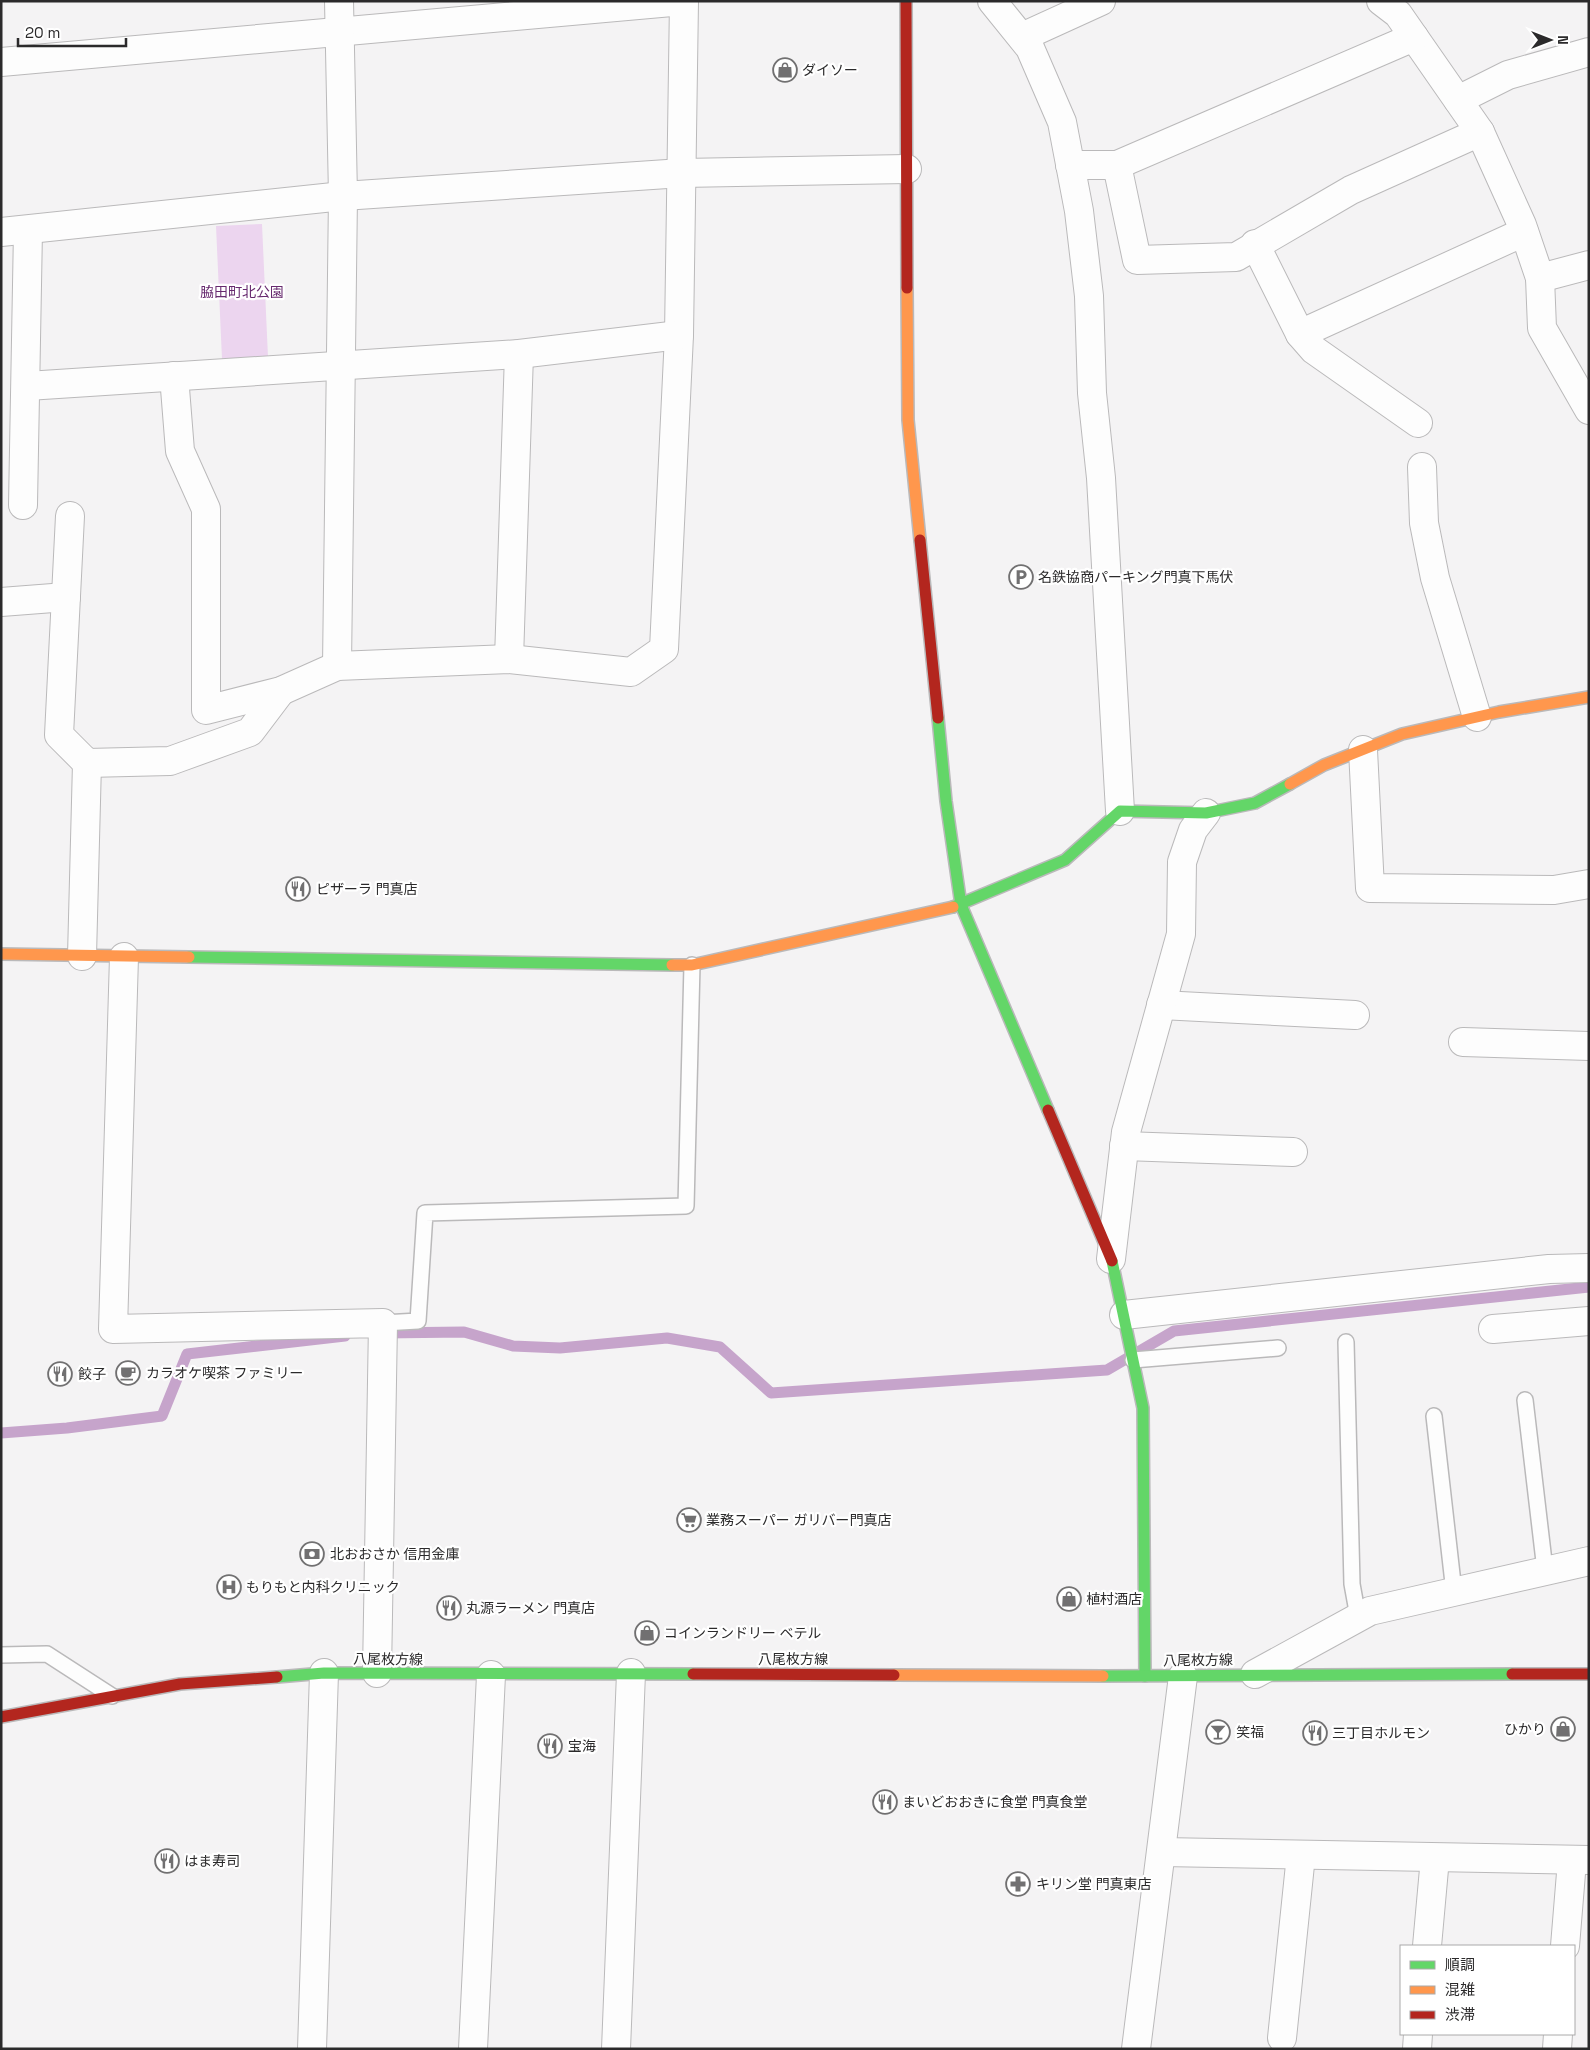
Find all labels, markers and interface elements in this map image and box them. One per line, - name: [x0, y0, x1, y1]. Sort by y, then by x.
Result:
- scale bar: [18, 15, 125, 47]
- north arrow: [1525, 15, 1575, 65]
- text: 20 m: [25, 23, 60, 42]
- text: N: [1554, 35, 1572, 45]
- shop icon: ダイソー: [772, 57, 798, 83]
- place label: ダイソー: [802, 61, 858, 79]
- park label: 脇田町北公園: [200, 283, 284, 301]
- parking icon: 名鉄協商パーキング門真下馬伏: [1008, 564, 1034, 590]
- place label: 名鉄協商パーキング門真下馬伏: [1038, 568, 1234, 586]
- restaurant icon: ピザーラ 門真店: [285, 876, 311, 902]
- place label: ピザーラ 門真店: [316, 880, 418, 898]
- cafe icon: カラオケ喫茶 ファミリー: [115, 1360, 141, 1386]
- restaurant icon: 餃子: [47, 1361, 73, 1387]
- place label: カラオケ喫茶 ファミリー: [146, 1364, 304, 1382]
- place label: 餃子: [78, 1365, 106, 1383]
- supermarket icon: 業務スーパー ガリバー門真店: [676, 1507, 702, 1533]
- place label: 業務スーパー ガリバー門真店: [706, 1511, 891, 1529]
- bank icon: 北おおさか 信用金庫: [299, 1541, 325, 1567]
- place label: 北おおさか 信用金庫: [330, 1545, 460, 1563]
- hospital icon: もりもと内科クリニック: [216, 1574, 242, 1600]
- place label: もりもと内科クリニック: [246, 1578, 400, 1596]
- shop icon: 植村酒店: [1056, 1586, 1082, 1612]
- place label: 植村酒店: [1086, 1590, 1142, 1608]
- restaurant icon: 丸源ラーメン 門真店: [436, 1595, 462, 1621]
- place label: 丸源ラーメン 門真店: [466, 1599, 595, 1617]
- shop icon: コインランドリー ベテル: [634, 1620, 660, 1646]
- place label: コインランドリー ベテル: [664, 1624, 822, 1642]
- street label: 八尾枚方線: [353, 1649, 423, 1669]
- street label: 八尾枚方線: [758, 1650, 828, 1668]
- street label: 八尾枚方線: [1163, 1650, 1233, 1670]
- shop icon: ひかり: [1550, 1716, 1576, 1742]
- bar icon: 笑福: [1205, 1719, 1231, 1745]
- restaurant icon: 三丁目ホルモン: [1302, 1720, 1328, 1746]
- place label: ひかり: [1504, 1720, 1546, 1738]
- place label: 笑福: [1236, 1723, 1264, 1741]
- place label: 三丁目ホルモン: [1332, 1724, 1430, 1742]
- restaurant icon: 宝海: [537, 1733, 563, 1759]
- place label: 宝海: [568, 1737, 596, 1755]
- restaurant icon: まいどおおきに食堂 門真食堂: [872, 1789, 898, 1815]
- place label: まいどおおきに食堂 門真食堂: [902, 1793, 1088, 1811]
- restaurant icon: はま寿司: [154, 1848, 180, 1874]
- place label: はま寿司: [184, 1852, 240, 1870]
- pharmacy icon: キリン堂 門真東店: [1005, 1871, 1031, 1897]
- place label: キリン堂 門真東店: [1036, 1875, 1152, 1893]
- legend: [1400, 1945, 1575, 2035]
- text: 順調: [1445, 1955, 1475, 1974]
- text: 混雑: [1445, 1980, 1475, 1999]
- text: 渋滞: [1445, 2005, 1475, 2024]

